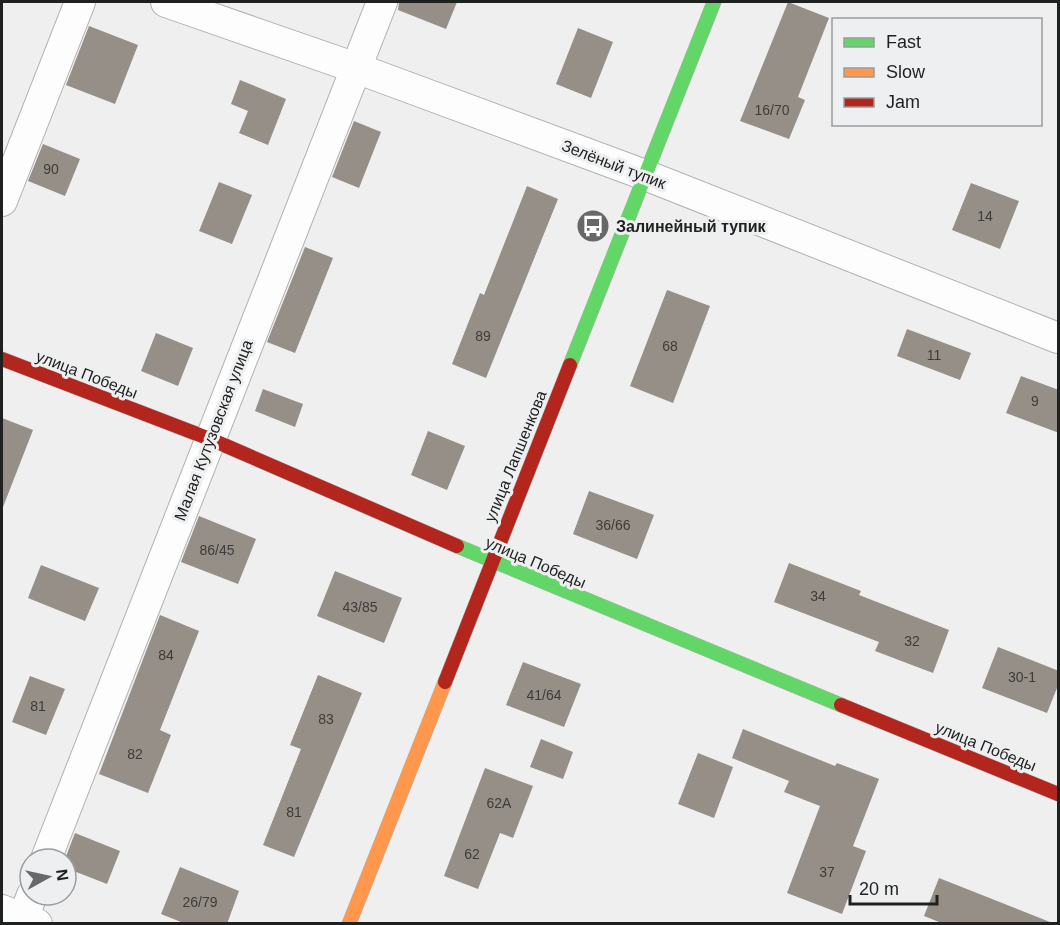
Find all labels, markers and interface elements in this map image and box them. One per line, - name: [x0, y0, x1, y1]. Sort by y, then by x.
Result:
- legend: [832, 18, 1042, 126]
- text: Fast: [886, 32, 921, 52]
- text: Slow: [886, 62, 926, 82]
- text: Jam: [886, 92, 920, 112]
- house number: 16/70: [754, 102, 790, 118]
- street label: Зелёный тупик: [559, 137, 669, 192]
- house number: 90: [43, 161, 59, 177]
- bus stop icon: Залинейный тупик: [575, 208, 611, 244]
- house number: 14: [977, 208, 993, 224]
- place label: Залинейный тупик: [616, 218, 767, 235]
- house number: 89: [475, 328, 491, 344]
- street label: Малая Кутузовская улица: [171, 337, 256, 523]
- house number: 68: [662, 338, 678, 354]
- street label: улица Победы: [34, 347, 140, 402]
- house number: 11: [927, 347, 941, 363]
- street label: улица Лапшенкова: [481, 388, 550, 524]
- house number: 9: [1031, 393, 1039, 409]
- house number: 36/66: [595, 517, 631, 533]
- street label: улица Победы: [483, 534, 588, 591]
- house number: 86/45: [199, 542, 235, 558]
- house number: 34: [810, 588, 826, 604]
- house number: 43/85: [342, 599, 378, 615]
- house number: 32: [904, 633, 920, 649]
- house number: 84: [158, 647, 174, 663]
- house number: 30-1: [1008, 669, 1036, 685]
- house number: 41/64: [526, 687, 562, 703]
- house number: 81: [30, 698, 46, 714]
- house number: 83: [318, 711, 334, 727]
- street label: улица Победы: [933, 719, 1039, 774]
- house number: 82: [127, 746, 143, 762]
- house number: 62А: [487, 795, 512, 811]
- house number: 81: [286, 804, 302, 820]
- house number: 62: [464, 846, 480, 862]
- north arrow: [18, 847, 78, 907]
- house number: 37: [819, 864, 835, 880]
- text: N: [53, 868, 72, 882]
- scale bar: [850, 868, 937, 906]
- text: 20 m: [859, 879, 899, 899]
- house number: 26/79: [182, 894, 218, 910]

